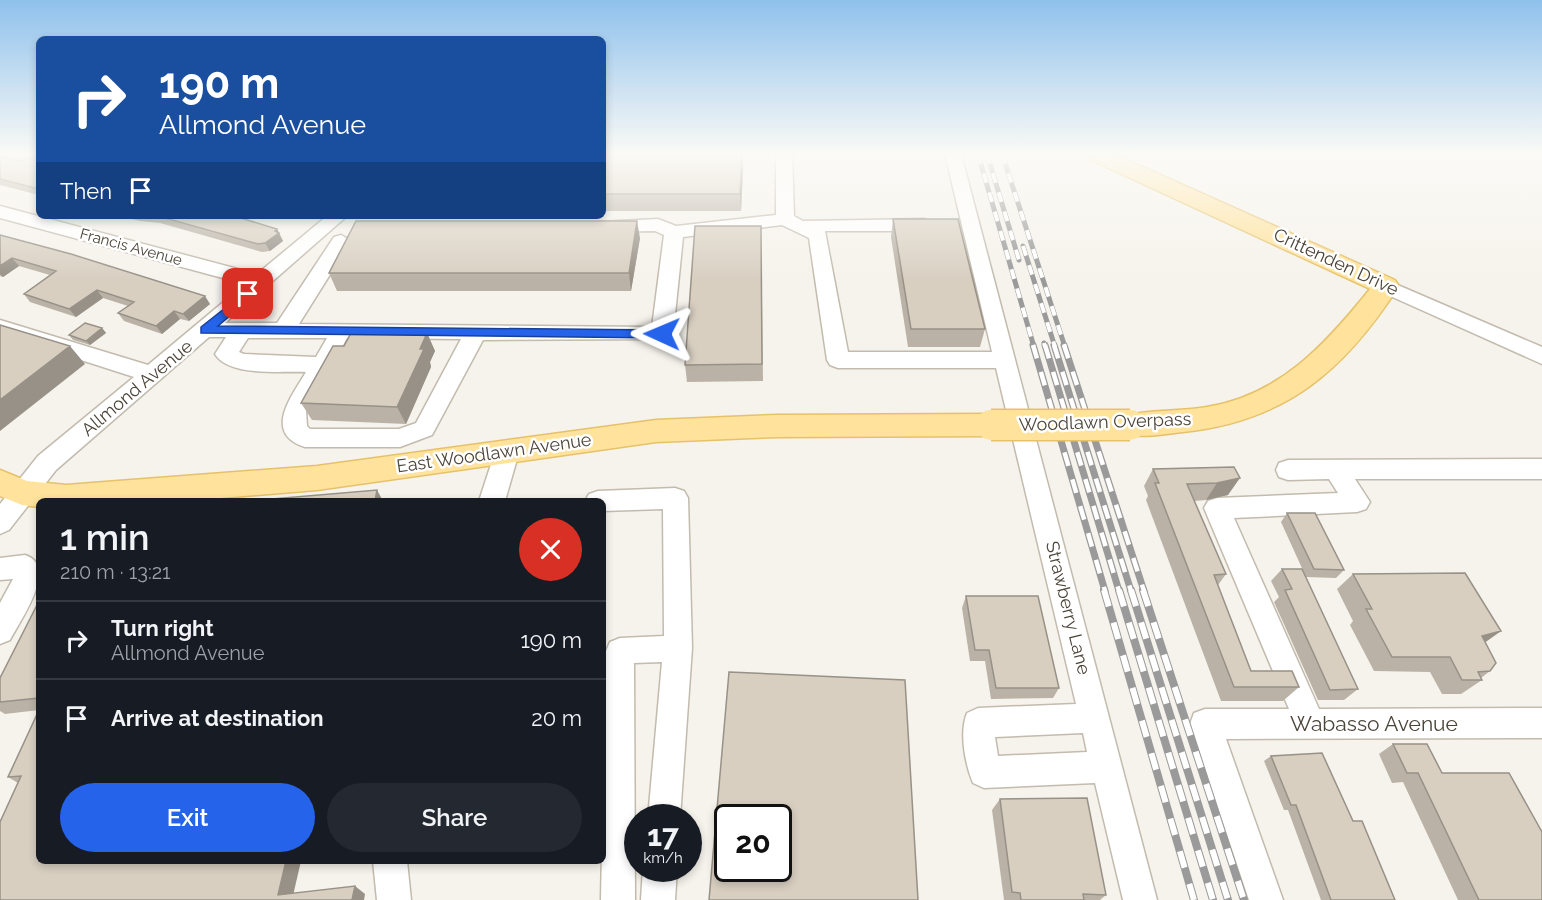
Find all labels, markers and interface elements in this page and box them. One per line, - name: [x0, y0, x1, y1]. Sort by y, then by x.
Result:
- text: 190 m: [159, 59, 279, 108]
- icon: right: [60, 60, 138, 138]
- text: Allmond Avenue: [159, 109, 366, 140]
- icon: arrive: [124, 174, 157, 207]
- text: Then: [60, 178, 112, 204]
- street label: Crittenden Drive: [1270, 223, 1402, 300]
- street label: Francis Avenue: [78, 225, 184, 269]
- pin: [222, 268, 273, 319]
- icon: arrive: [231, 277, 264, 310]
- position arrow: [630, 302, 694, 366]
- street label: Allmond Avenue: [77, 335, 197, 440]
- street label: Woodlawn Overpass: [1018, 408, 1192, 435]
- street label: East Woodlawn Avenue: [395, 428, 593, 477]
- text: 1 min: [60, 516, 149, 558]
- button: close: [519, 518, 582, 581]
- street label: Strawberry Lane: [1042, 539, 1095, 677]
- text: 210 m · 13:21: [60, 560, 171, 584]
- text: Turn right: [111, 615, 214, 641]
- icon: right: [60, 624, 93, 657]
- text: 190 m: [520, 627, 582, 653]
- text: Allmond Avenue: [111, 641, 264, 665]
- icon: arrive: [60, 702, 93, 735]
- text: Arrive at destination: [111, 705, 324, 731]
- text: 20 m: [531, 705, 582, 731]
- street label: Wabasso Avenue: [1290, 711, 1458, 736]
- button: Exit: [60, 783, 315, 852]
- button: Share: [327, 783, 582, 852]
- speed limit sign: 20: [714, 804, 792, 882]
- text: 17: [647, 818, 679, 853]
- text: km/h: [643, 849, 683, 867]

